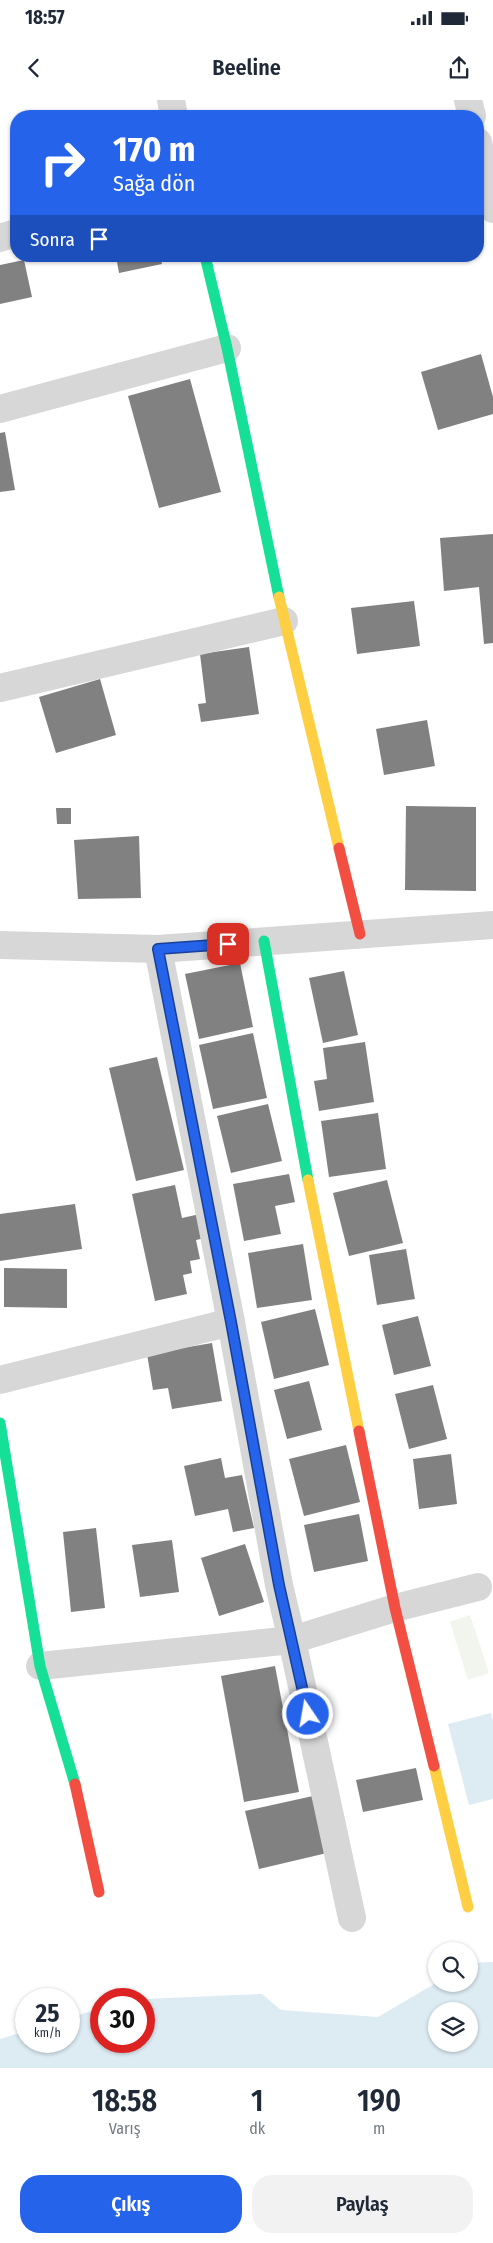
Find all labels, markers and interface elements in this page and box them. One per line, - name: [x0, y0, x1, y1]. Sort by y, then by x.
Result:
- text: 18:57: [25, 6, 65, 29]
- icon: back: [20, 54, 48, 82]
- text: Beeline: [212, 54, 281, 81]
- icon: share: [445, 54, 473, 82]
- text: 170 m: [113, 128, 196, 170]
- icon: right: [30, 130, 95, 195]
- text: Sağa dön: [113, 170, 195, 197]
- icon: arrive: [85, 225, 113, 253]
- text: Sonra: [30, 228, 75, 251]
- pin: [207, 923, 249, 965]
- icon: arrive: [214, 930, 242, 958]
- position arrow: [281, 1687, 333, 1739]
- map controls: [428, 1942, 478, 2052]
- button: search: [428, 1942, 478, 1992]
- speed limit sign: 30: [90, 1988, 155, 2053]
- text: 25: [36, 1999, 59, 2029]
- button: layers: [428, 2002, 478, 2052]
- text: km/h: [34, 2026, 61, 2040]
- text: 18:58: [92, 2083, 157, 2119]
- text: 1: [251, 2083, 263, 2119]
- text: 190: [357, 2083, 401, 2119]
- text: Varış: [109, 2119, 140, 2138]
- text: dk: [249, 2119, 265, 2138]
- text: m: [373, 2119, 385, 2138]
- button: Çıkış: [20, 2175, 242, 2233]
- button: Paylaş: [252, 2175, 473, 2233]

